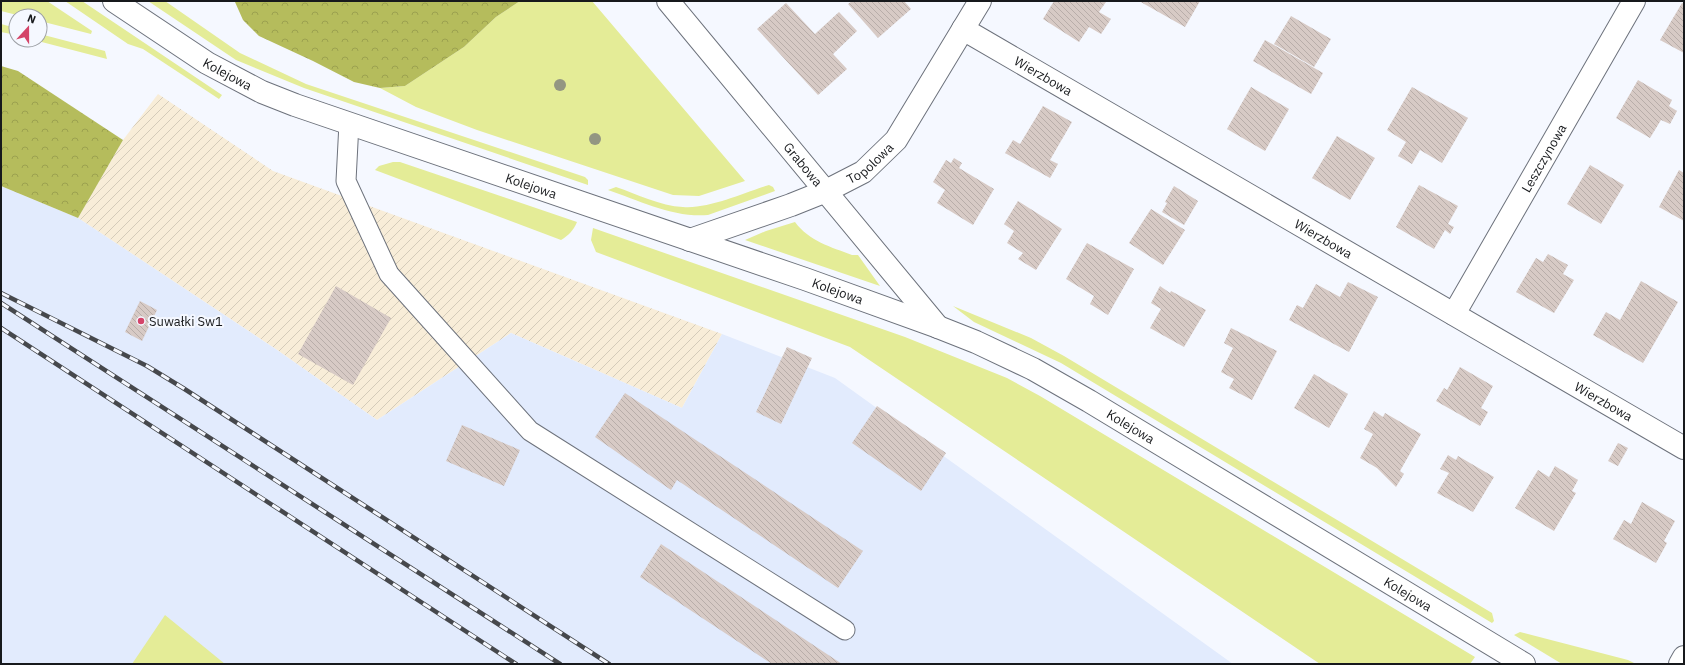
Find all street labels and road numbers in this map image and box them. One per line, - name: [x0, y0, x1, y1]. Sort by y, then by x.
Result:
- street label: Wierzbowa: [1011, 53, 1075, 100]
- street label: Kolejowa: [200, 54, 255, 94]
- street label: Leszczynowa: [1518, 121, 1571, 195]
- street label: Grabowa: [780, 139, 826, 190]
- street label: Topolowa: [844, 139, 897, 188]
- street label: Kolejowa: [503, 169, 559, 203]
- street label: Wierzbowa: [1291, 215, 1355, 263]
- street label: Kolejowa: [810, 274, 865, 308]
- street label: Wierzbowa: [1571, 378, 1636, 425]
- street label: Kolejowa: [1103, 406, 1158, 448]
- street label: Kolejowa: [1381, 573, 1435, 615]

